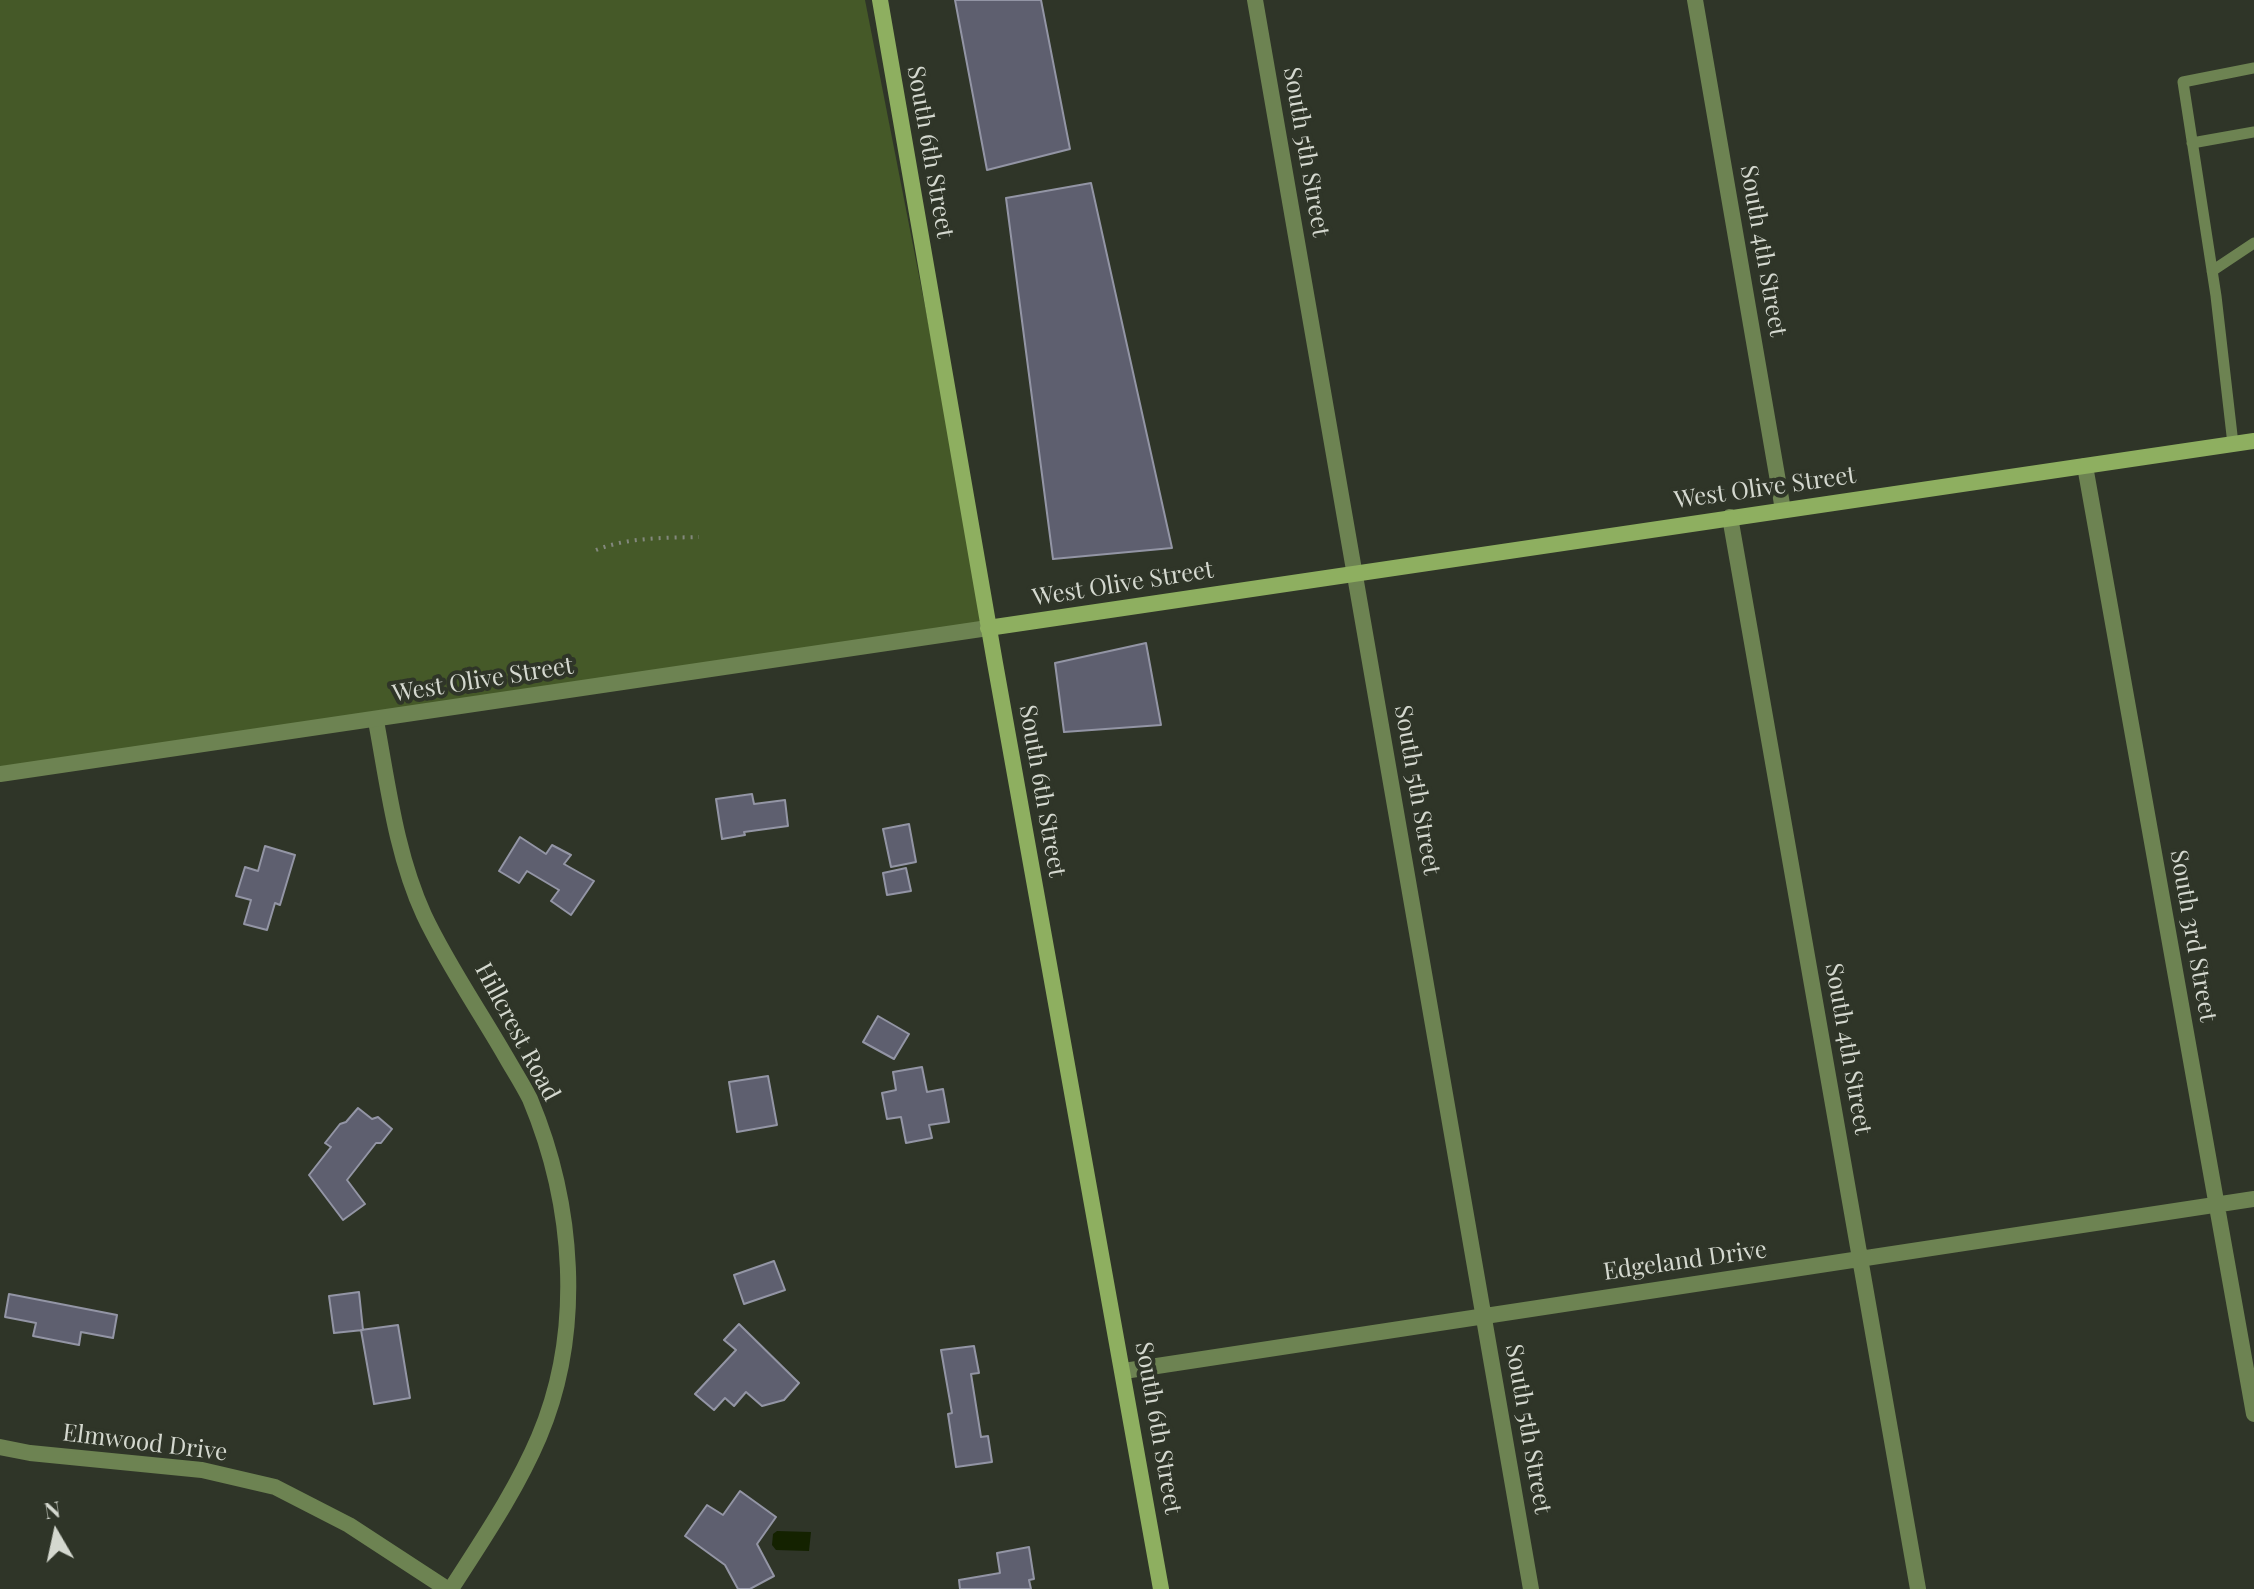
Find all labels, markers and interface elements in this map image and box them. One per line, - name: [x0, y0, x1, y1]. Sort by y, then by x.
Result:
- street label: South 6th Street: [901, 64, 959, 240]
- street label: South 5th Street: [1277, 65, 1335, 239]
- street label: South 4th Street: [1734, 163, 1792, 339]
- street label: West Olive Street: [1672, 461, 1858, 515]
- street label: West Olive Street: [1030, 555, 1216, 613]
- street label: West Olive Street: [390, 651, 576, 709]
- street label: South 6th Street: [1013, 703, 1071, 879]
- street label: South 5th Street: [1388, 703, 1446, 877]
- street label: South 3rd Street: [2164, 848, 2222, 1024]
- street label: Hillcrest Road: [468, 958, 566, 1106]
- street label: South 4th Street: [1819, 961, 1877, 1137]
- street label: Edgeland Drive: [1601, 1235, 1769, 1287]
- street label: South 6th Street: [1129, 1340, 1187, 1516]
- street label: South 5th Street: [1499, 1342, 1557, 1516]
- street label: Elmwood Drive: [61, 1419, 229, 1467]
- north arrow: [16, 1493, 96, 1573]
- text: N: [42, 1493, 62, 1525]

